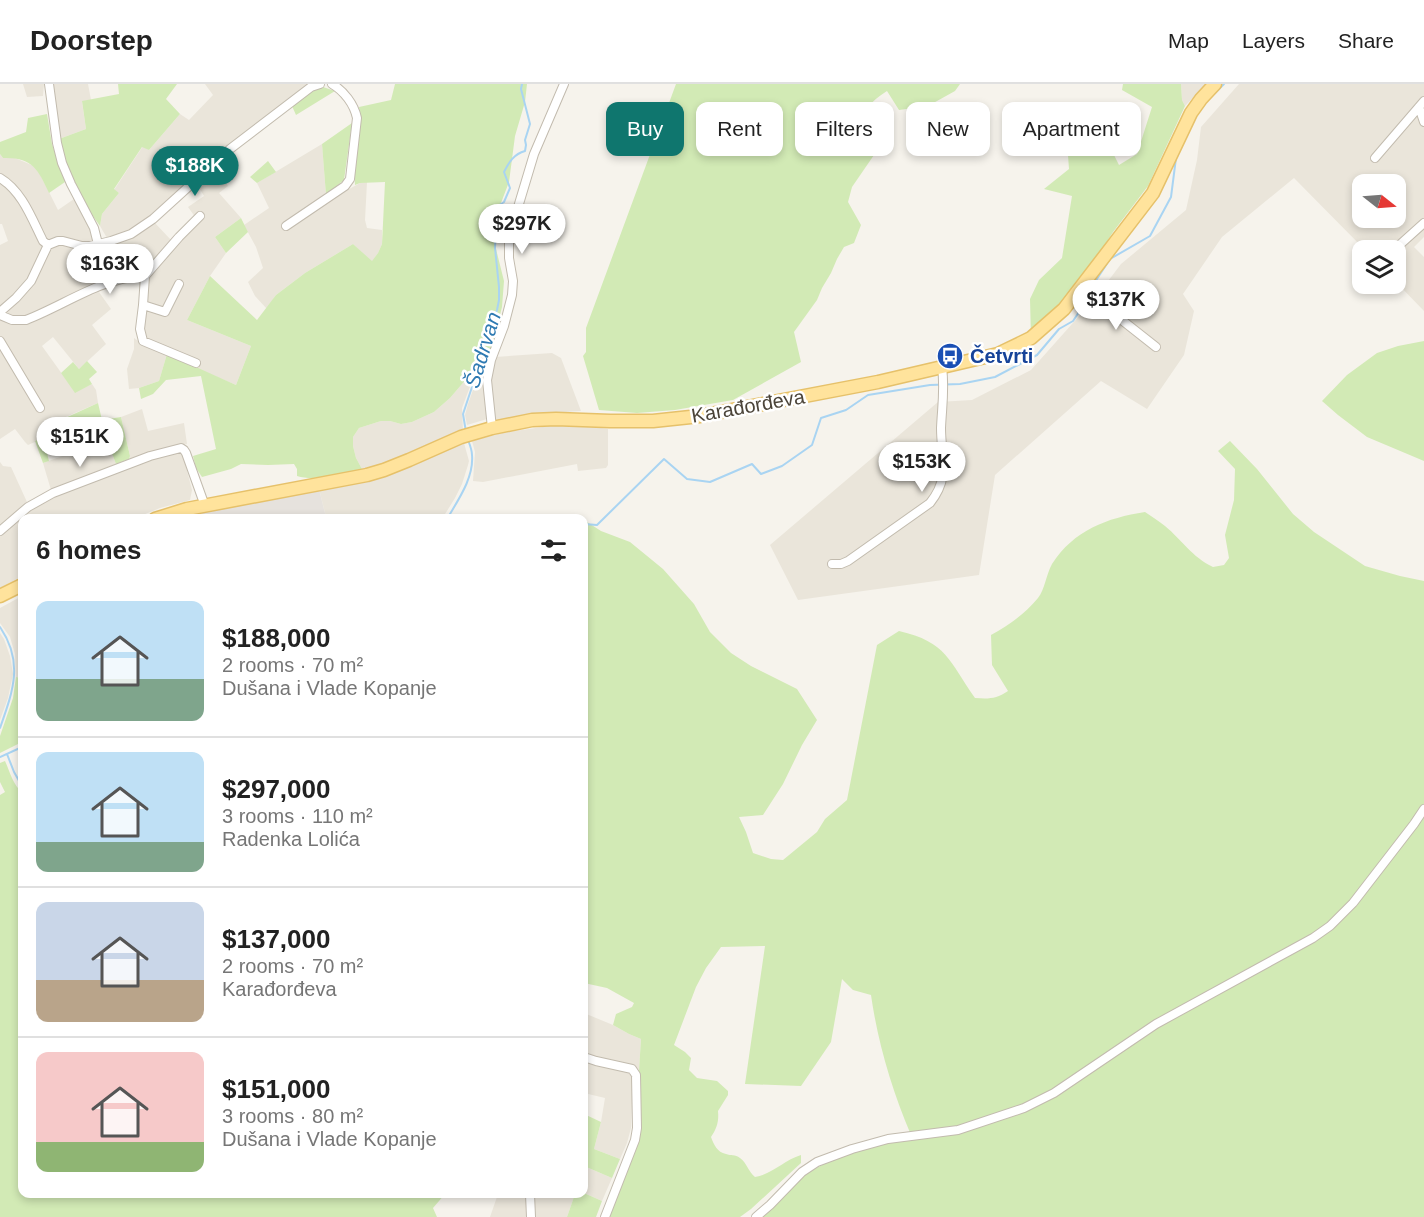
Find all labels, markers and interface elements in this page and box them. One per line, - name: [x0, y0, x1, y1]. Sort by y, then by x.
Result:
- text: Doorstep: [30, 25, 153, 56]
- text: Map: [1168, 29, 1209, 52]
- text: Layers: [1242, 29, 1305, 52]
- text: Share: [1338, 29, 1394, 52]
- chip: Buy: [606, 102, 684, 156]
- chip: Rent: [696, 102, 783, 156]
- chip: Filters: [795, 102, 894, 156]
- chip: New: [906, 102, 990, 156]
- chip: Apartment: [1002, 102, 1141, 156]
- pin: $188K: [153, 146, 237, 197]
- text: $188K: [166, 154, 224, 176]
- north arrow: [1352, 174, 1406, 228]
- map controls: [1352, 174, 1406, 294]
- pin: $297K: [480, 204, 564, 255]
- text: $297K: [493, 212, 551, 234]
- button: layers: [1352, 240, 1406, 294]
- pin: $163K: [68, 244, 152, 295]
- text: $163K: [81, 252, 139, 274]
- pin: $137K: [1074, 280, 1158, 331]
- text: $137K: [1087, 288, 1145, 310]
- water label: Šadrvan: [460, 309, 505, 391]
- bus stop icon: Četvrti: [935, 341, 965, 371]
- place label: Četvrti: [970, 344, 1033, 367]
- street label: Karađorđeva: [690, 385, 807, 427]
- pin: $151K: [38, 417, 122, 468]
- text: $151K: [51, 425, 109, 447]
- pin: $153K: [880, 442, 964, 493]
- text: $153K: [893, 450, 951, 472]
- icon: filters: [537, 534, 570, 567]
- text: 6 homes: [36, 535, 142, 565]
- text: $188,000: [222, 623, 330, 653]
- icon: home: [84, 625, 156, 697]
- text: 2 rooms · 70 m²: [222, 654, 363, 676]
- text: Dušana i Vlade Kopanje: [222, 677, 437, 699]
- text: $297,000: [222, 774, 330, 804]
- icon: home: [84, 776, 156, 848]
- text: 3 rooms · 110 m²: [222, 805, 373, 827]
- text: Radenka Lolića: [222, 828, 360, 850]
- text: $137,000: [222, 924, 330, 954]
- icon: home: [84, 926, 156, 998]
- text: 2 rooms · 70 m²: [222, 955, 363, 977]
- text: Karađorđeva: [222, 978, 337, 1000]
- text: $151,000: [222, 1074, 330, 1104]
- icon: home: [84, 1076, 156, 1148]
- text: 3 rooms · 80 m²: [222, 1105, 363, 1127]
- text: Dušana i Vlade Kopanje: [222, 1128, 437, 1150]

